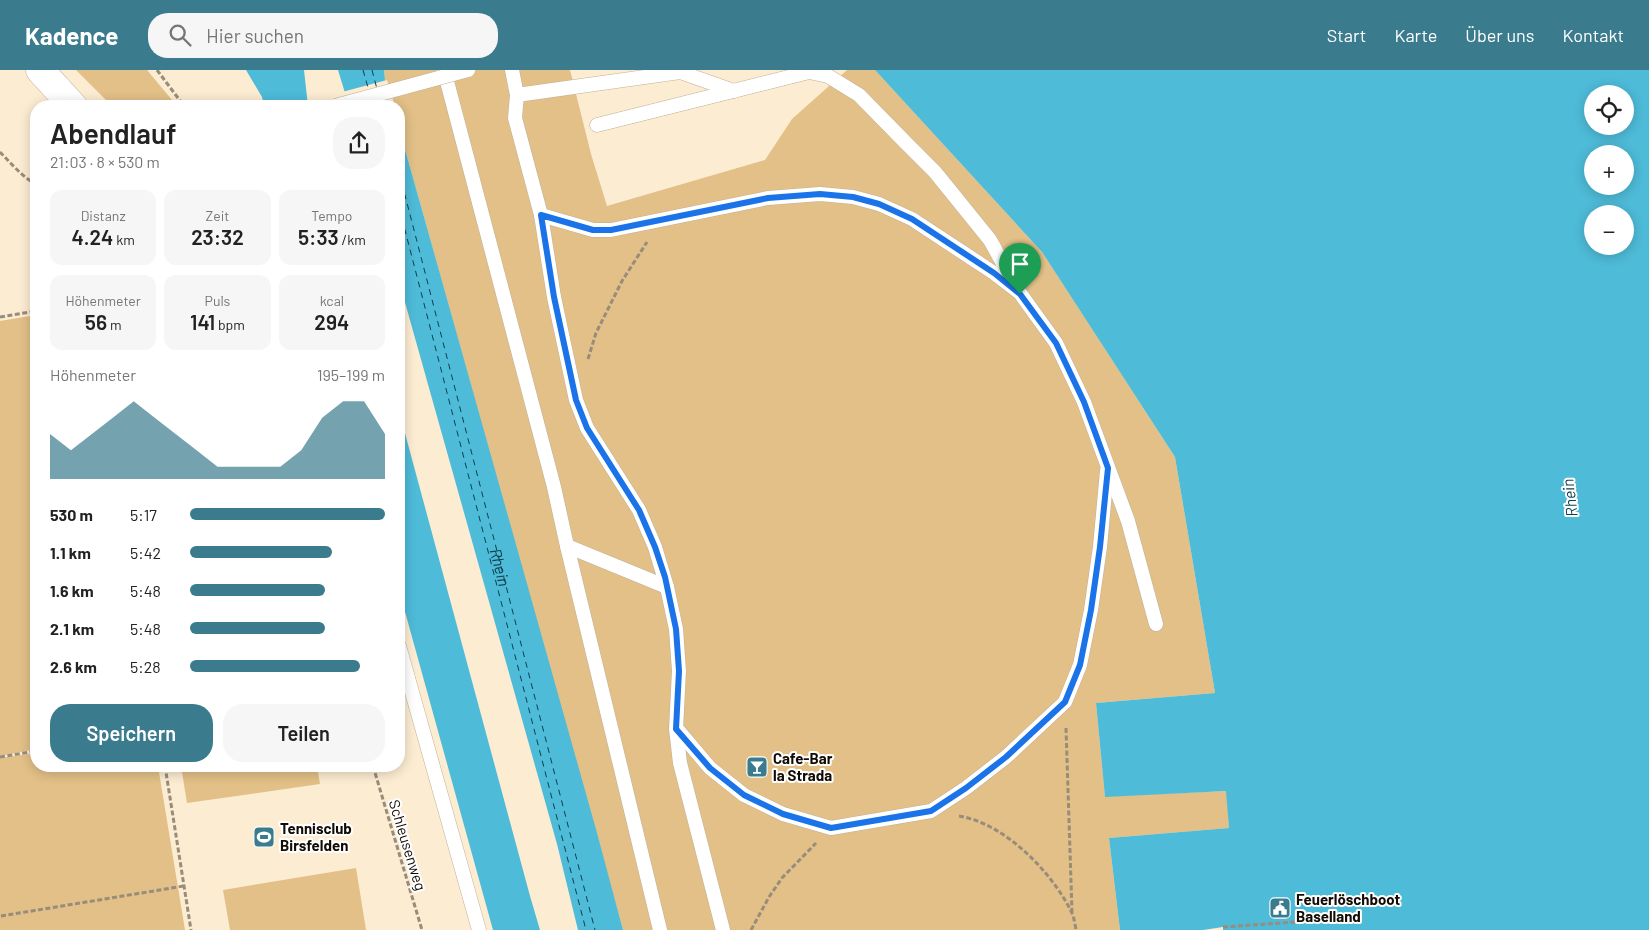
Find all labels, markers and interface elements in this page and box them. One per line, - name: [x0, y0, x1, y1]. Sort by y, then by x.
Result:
- search box: [148, 13, 498, 58]
- text: Kadence: [25, 21, 118, 50]
- icon: search: [166, 21, 194, 49]
- text: Hier suchen: [206, 24, 304, 47]
- text: Start: [1327, 24, 1366, 46]
- text: Karte: [1394, 24, 1437, 46]
- text: Über uns: [1465, 24, 1534, 46]
- text: Kontakt: [1562, 24, 1624, 46]
- map controls: [1584, 85, 1634, 255]
- button: locate: [1584, 85, 1634, 135]
- text: Abendlauf: [50, 116, 177, 150]
- button: share: [333, 117, 385, 169]
- button: +: [1584, 145, 1634, 195]
- text: 21:03 · 8 × 530 m: [50, 152, 160, 171]
- button: −: [1584, 205, 1634, 255]
- text: Distanz: [81, 207, 126, 224]
- text: Zeit: [206, 207, 229, 224]
- text: Tempo: [311, 207, 352, 224]
- text: 4.24: [72, 224, 113, 249]
- text: 23:32: [191, 224, 244, 249]
- text: 5:33: [298, 224, 339, 249]
- text: km: [113, 231, 135, 248]
- text: /km: [339, 231, 366, 248]
- pin: [999, 243, 1041, 294]
- icon: arrive: [1006, 250, 1034, 278]
- text: Höhenmeter: [65, 292, 141, 309]
- text: Puls: [205, 292, 230, 309]
- text: kcal: [320, 292, 344, 309]
- text: 56: [85, 309, 107, 334]
- text: 141: [190, 309, 215, 334]
- text: 294: [314, 309, 349, 334]
- text: m: [107, 316, 121, 333]
- text: bpm: [215, 316, 245, 333]
- text: Höhenmeter: [50, 365, 136, 384]
- text: 195–199 m: [317, 365, 385, 384]
- water label: Rhein: [1557, 478, 1581, 518]
- text: 530 m: [50, 505, 93, 524]
- text: 5:17: [130, 505, 157, 524]
- text: 1.1 km: [50, 543, 91, 562]
- text: 5:42: [130, 543, 161, 562]
- water label: Rhein: [487, 546, 515, 588]
- text: 1.6 km: [50, 581, 94, 600]
- text: 5:48: [130, 581, 161, 600]
- text: 2.1 km: [50, 619, 94, 638]
- text: 5:48: [130, 619, 161, 638]
- text: 2.6 km: [50, 657, 97, 676]
- text: 5:28: [130, 657, 161, 676]
- button: Speichern: [50, 704, 213, 762]
- button: Teilen: [223, 704, 385, 762]
- place label: Cafe-Bar la Strada: [773, 749, 833, 784]
- bar icon: Cafe-Bar la Strada: [745, 755, 769, 779]
- street label: Schleusenweg: [386, 797, 430, 893]
- place label: Tennisclub Birsfelden: [280, 819, 352, 854]
- sports icon: Tennisclub Birsfelden: [252, 825, 276, 849]
- place label: Feuerlöschboot Baselland: [1296, 890, 1400, 925]
- public building icon: Feuerlöschboot Baselland: [1268, 896, 1292, 920]

